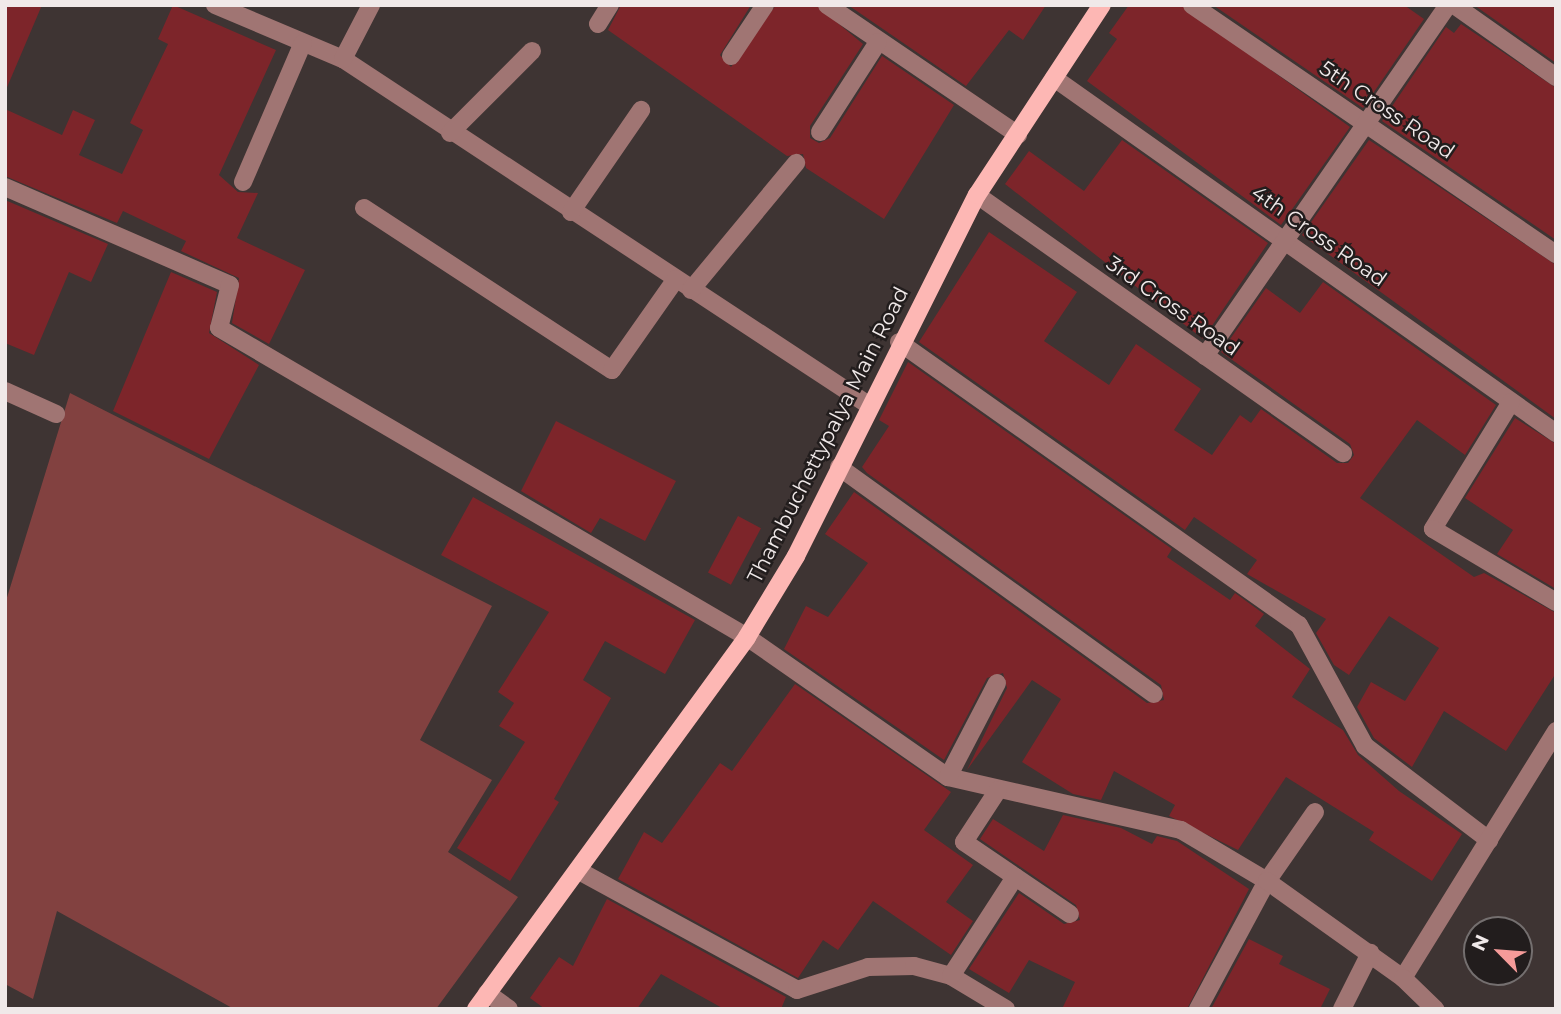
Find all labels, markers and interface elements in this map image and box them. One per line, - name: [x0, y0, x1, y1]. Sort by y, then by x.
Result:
- street label: 5th Cross Road: [1315, 56, 1459, 164]
- street label: 4th Cross Road: [1247, 180, 1391, 292]
- street label: 3rd Cross Road: [1102, 251, 1244, 361]
- street label: Thambuchettypalya Main Road: [742, 283, 914, 587]
- north arrow: [1463, 916, 1533, 986]
- text: N: [1467, 931, 1494, 955]

